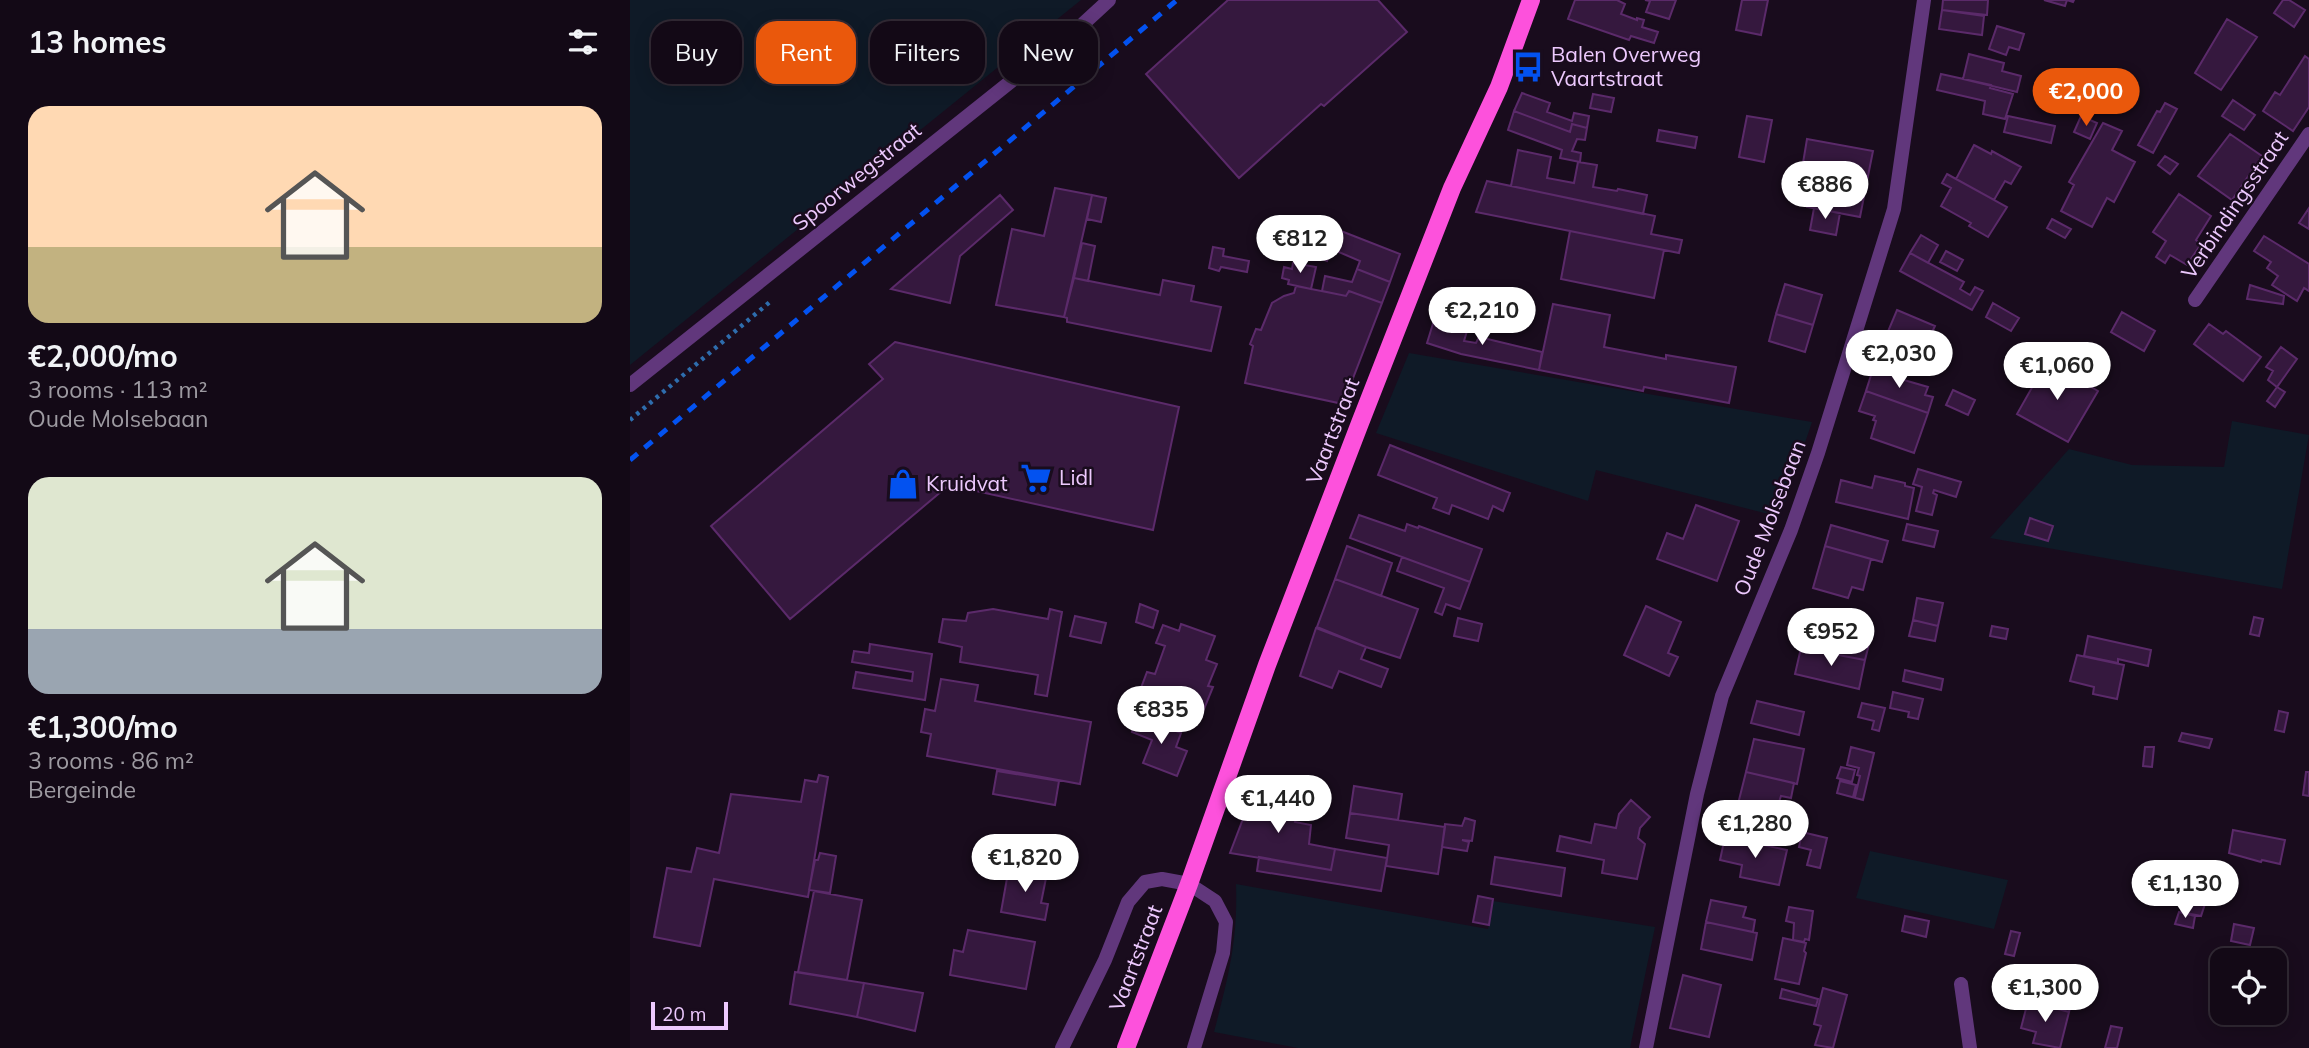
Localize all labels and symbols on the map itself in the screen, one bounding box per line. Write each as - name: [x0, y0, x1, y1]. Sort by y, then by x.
- place label: Balen Overweg Vaartstraat: [1551, 41, 1701, 91]
- bus stop icon: Balen Overweg Vaartstraat: [1511, 50, 1545, 84]
- pin: €2,000: [2029, 68, 2143, 128]
- street label: Spoorwegstraat: [787, 116, 926, 236]
- street label: Verbindingsstraat: [2175, 125, 2293, 283]
- pin: €886: [1784, 162, 1866, 221]
- pin: €812: [1259, 216, 1341, 275]
- pin: €2,210: [1425, 288, 1539, 347]
- pin: €2,030: [1842, 330, 1956, 390]
- pin: €1,060: [2000, 342, 2114, 402]
- street label: Vaartstraat: [1300, 374, 1364, 488]
- street label: Oude Molsebaan: [1727, 436, 1811, 599]
- supermarket icon: Lidl: [1019, 461, 1053, 495]
- place label: Lidl: [1059, 464, 1093, 490]
- shop icon: Kruidvat: [886, 467, 920, 501]
- place label: Kruidvat: [926, 470, 1008, 496]
- pin: €952: [1790, 608, 1872, 668]
- pin: €835: [1120, 686, 1202, 746]
- pin: €1,440: [1221, 776, 1335, 835]
- pin: €1,280: [1698, 800, 1812, 860]
- pin: €1,820: [968, 834, 1082, 894]
- pin: €1,130: [2128, 860, 2242, 920]
- street label: Vaartstraat: [1103, 901, 1167, 1015]
- pin: €1,300: [1988, 964, 2102, 1024]
- scale bar: [651, 999, 728, 1031]

